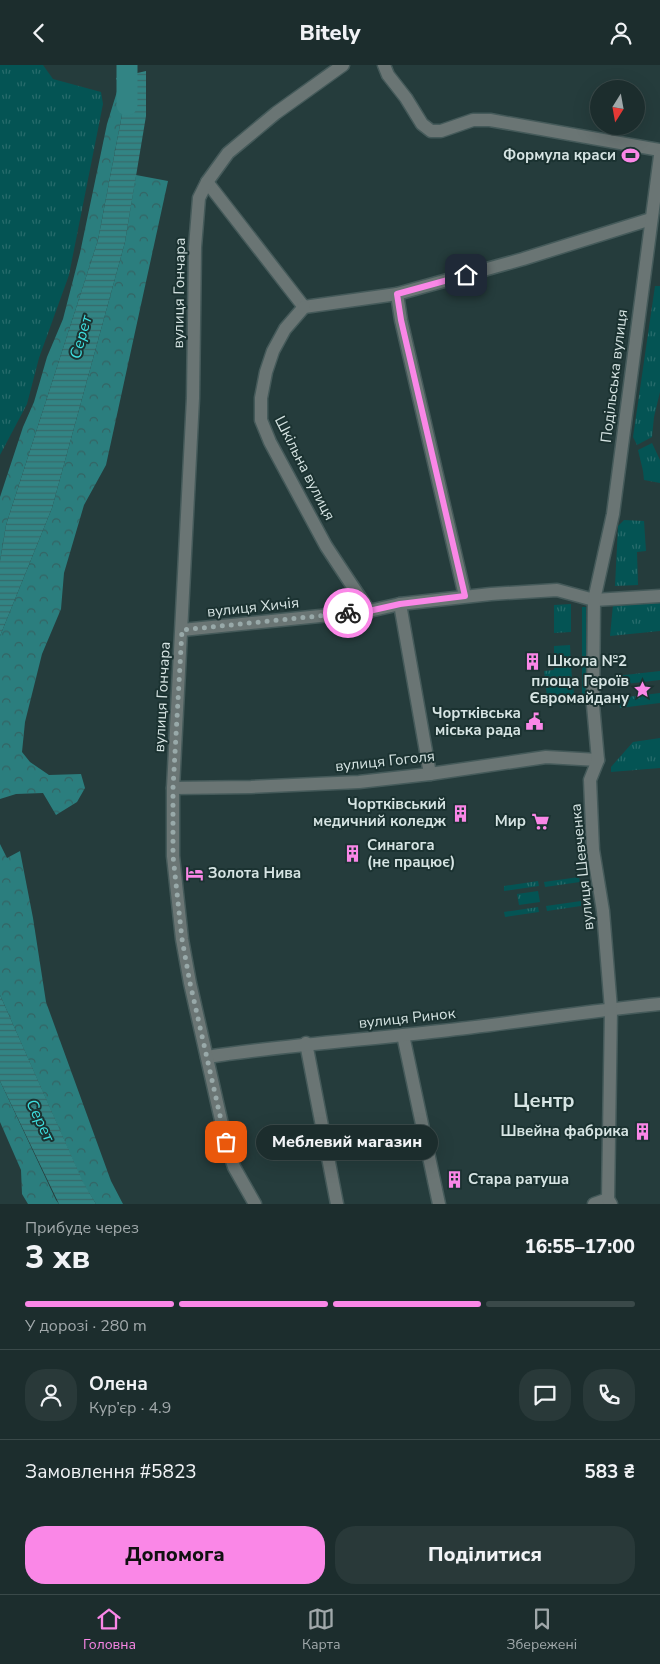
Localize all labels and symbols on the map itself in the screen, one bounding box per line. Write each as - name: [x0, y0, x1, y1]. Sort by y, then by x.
- north arrow: [590, 80, 645, 135]
- place label: Формула краси: [503, 145, 616, 165]
- sports icon: Формула краси: [620, 145, 640, 165]
- street label: вулиця Гончара: [168, 237, 190, 349]
- pin: [445, 254, 487, 296]
- street label: Подільська вулиця: [596, 308, 632, 444]
- water label: Серет: [64, 312, 98, 362]
- street label: Шкільна вулиця: [270, 412, 340, 524]
- courier: [323, 588, 373, 638]
- street label: вулиця Хичія: [206, 592, 300, 622]
- street label: вулиця Гончара: [149, 641, 175, 753]
- building icon: Школа №2: [523, 651, 543, 671]
- place label: Школа №2: [547, 651, 627, 671]
- place label: площа Героїв Євромайдану: [530, 671, 630, 708]
- place icon: площа Героїв Євромайдану: [633, 680, 653, 700]
- place label: Чортківська міська рада: [432, 703, 521, 740]
- public building icon: Чортківська міська рада: [525, 712, 545, 732]
- street label: вулиця Гоголя: [334, 746, 436, 776]
- place label: Чортківський медичний коледж: [313, 794, 447, 831]
- building icon: Чортківський медичний коледж: [450, 803, 470, 823]
- street label: вулиця Шевченка: [565, 803, 599, 931]
- place label: Мир: [495, 811, 526, 831]
- supermarket icon: Мир: [530, 811, 550, 831]
- place label: Синагога (не працює): [367, 835, 455, 872]
- building icon: Синагога (не працює): [343, 844, 363, 864]
- hotel icon: Золота Нива: [184, 863, 204, 883]
- place label: Золота Нива: [208, 863, 301, 883]
- street label: вулиця Ринок: [358, 1003, 456, 1033]
- district label: Центр: [513, 1087, 575, 1114]
- water label: Серет: [20, 1096, 60, 1146]
- pin: [205, 1121, 247, 1163]
- place label: Швейна фабрика: [501, 1121, 629, 1141]
- building icon: Швейна фабрика: [633, 1121, 653, 1141]
- callout: Меблевий магазин: [256, 1125, 438, 1159]
- building icon: Стара ратуша: [444, 1169, 464, 1189]
- place label: Стара ратуша: [468, 1169, 569, 1189]

